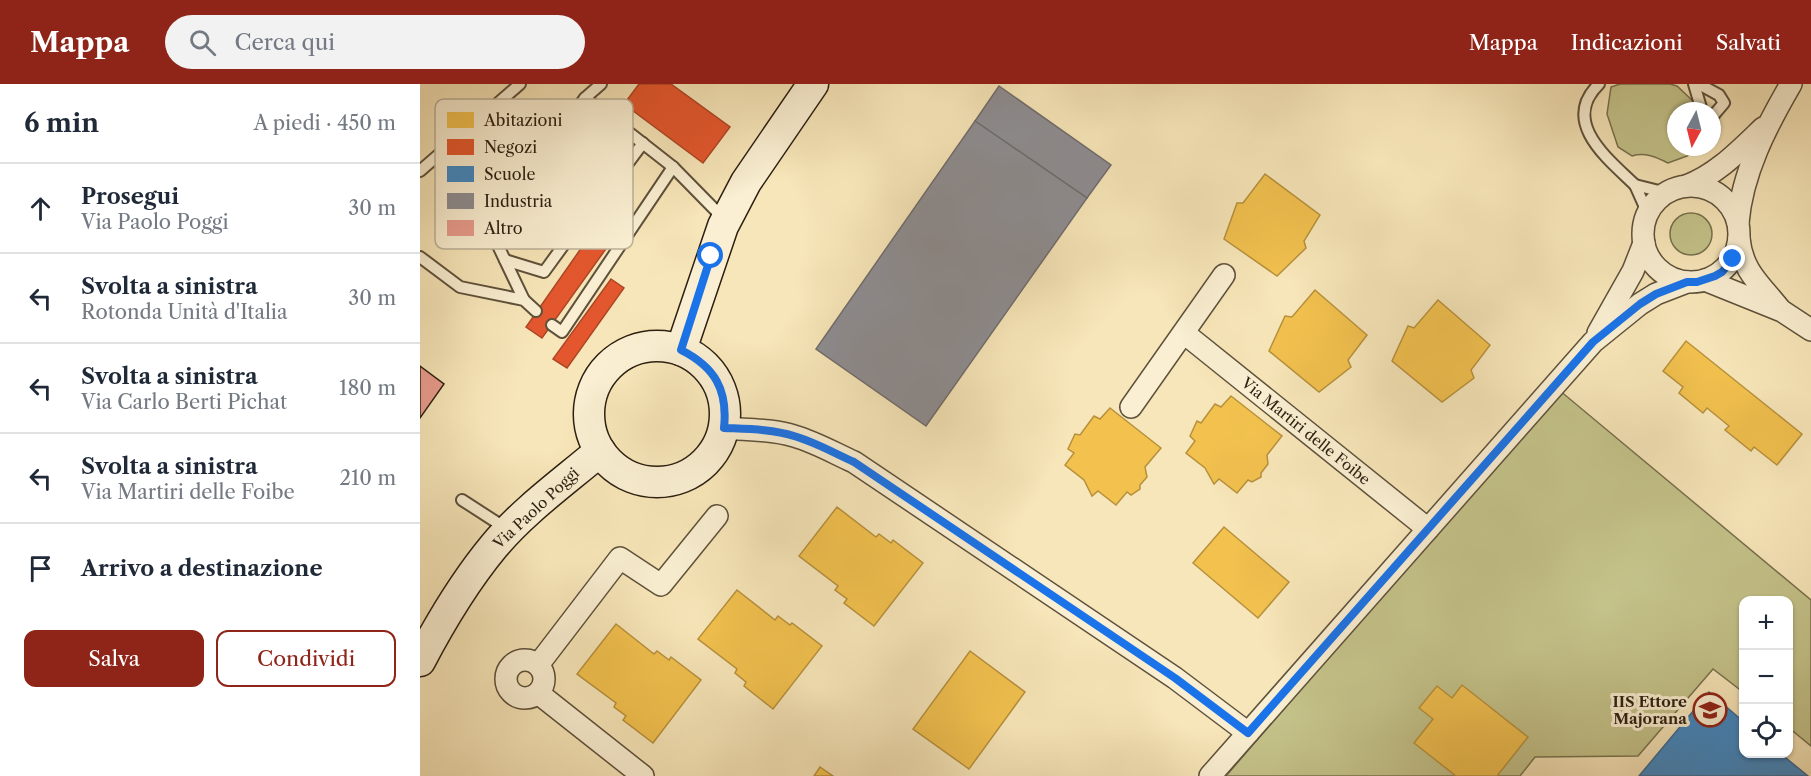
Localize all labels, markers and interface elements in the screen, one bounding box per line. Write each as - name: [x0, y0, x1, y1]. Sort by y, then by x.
- search box: [165, 15, 585, 69]
- text: Mappa: [30, 25, 129, 59]
- icon: search: [186, 26, 219, 59]
- text: Cerca qui: [234, 29, 335, 56]
- text: Mappa: [1469, 30, 1538, 55]
- text: Indicazioni: [1571, 30, 1683, 55]
- text: Salvati: [1716, 30, 1781, 55]
- legend: [435, 99, 633, 249]
- north arrow: [1667, 102, 1721, 156]
- text: 6 min: [24, 107, 99, 139]
- text: Abitazioni: [483, 110, 562, 130]
- text: A piedi · 450 m: [253, 111, 396, 135]
- text: Negozi: [484, 137, 537, 157]
- text: Scuole: [484, 164, 535, 184]
- text: Prosegui: [81, 183, 179, 210]
- text: Industria: [484, 191, 553, 211]
- icon: ahead: [24, 192, 57, 225]
- text: 30 m: [348, 196, 396, 220]
- text: Via Paolo Poggi: [81, 210, 229, 234]
- text: Altro: [483, 218, 523, 238]
- route start: [697, 242, 723, 268]
- route end: [1719, 245, 1745, 271]
- text: Svolta a sinistra: [81, 273, 258, 300]
- icon: left: [24, 282, 57, 315]
- text: 30 m: [348, 286, 396, 310]
- text: Rotonda Unità d'Italia: [81, 300, 288, 324]
- text: Svolta a sinistra: [81, 363, 258, 390]
- icon: left: [24, 372, 57, 405]
- street label: Via Martiri delle Foibe: [1237, 373, 1374, 489]
- text: 180 m: [339, 376, 396, 400]
- text: Via Carlo Berti Pichat: [81, 390, 287, 414]
- text: Svolta a sinistra: [81, 453, 258, 480]
- icon: left: [24, 462, 57, 495]
- street label: Via Paolo Poggi: [488, 463, 583, 553]
- text: 210 m: [339, 466, 396, 490]
- text: Via Martiri delle Foibe: [81, 480, 295, 504]
- icon: arrive: [24, 552, 57, 585]
- text: Arrivo a destinazione: [81, 555, 323, 582]
- map controls: [1739, 596, 1793, 758]
- button: +: [1739, 596, 1793, 650]
- button: Salva: [24, 630, 204, 687]
- button: Condividi: [216, 630, 396, 687]
- button: −: [1739, 650, 1793, 704]
- place label: IIS Ettore Majorana: [1612, 692, 1687, 728]
- school or university icon: IIS Ettore Majorana: [1692, 692, 1728, 728]
- button: locate: [1739, 704, 1793, 758]

